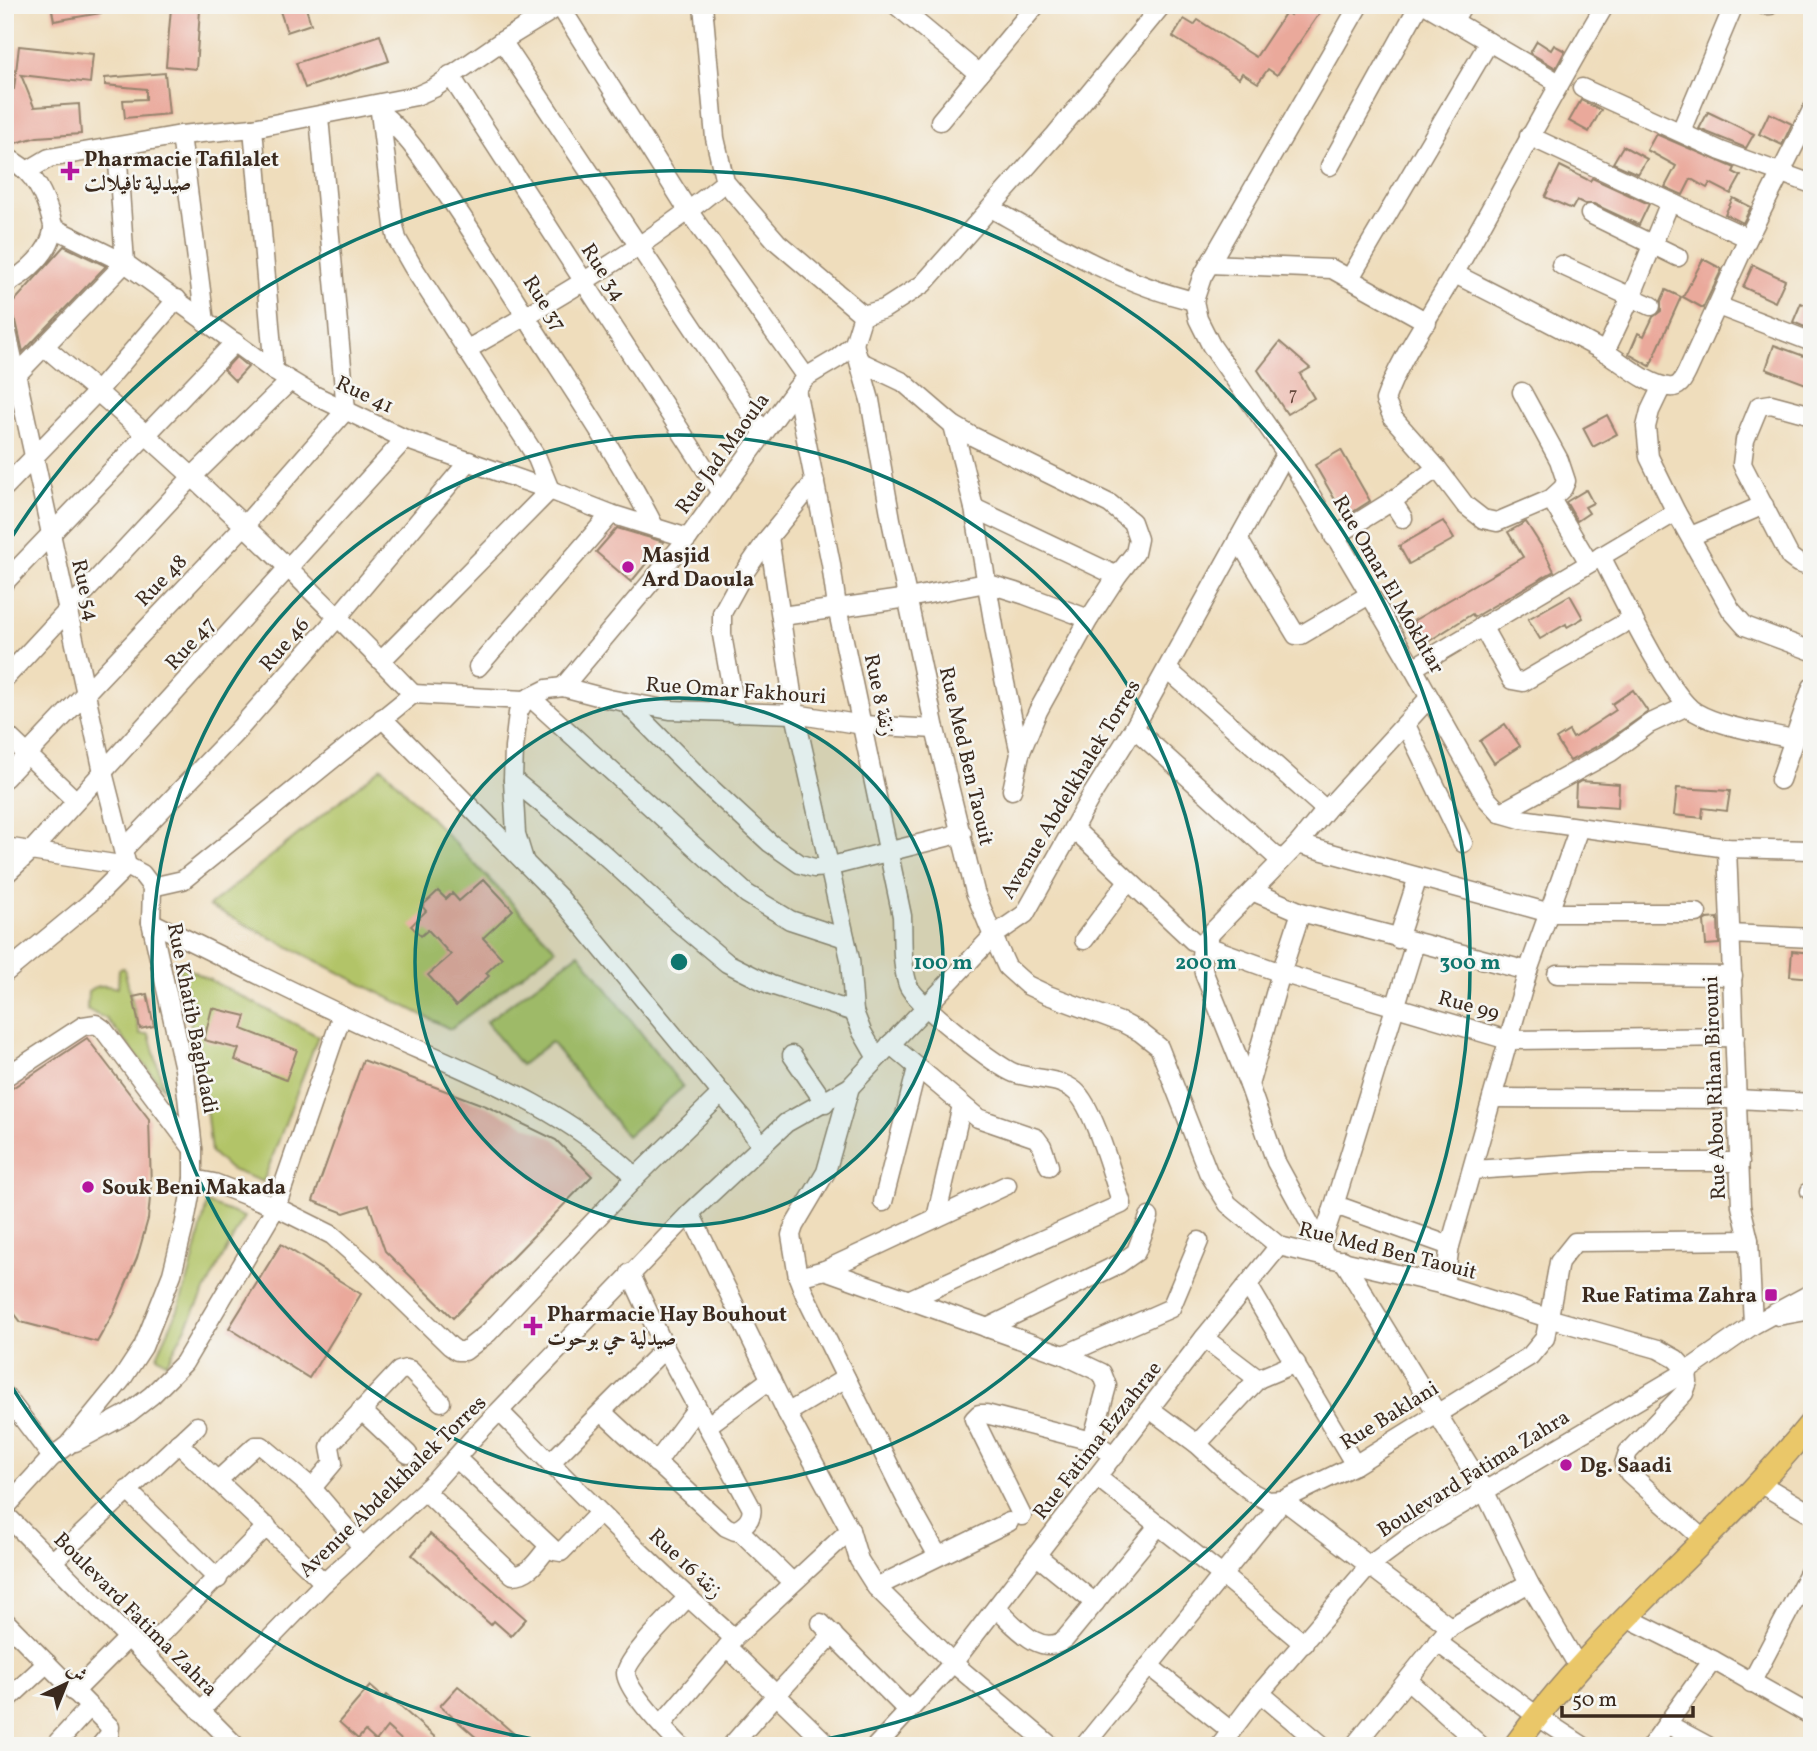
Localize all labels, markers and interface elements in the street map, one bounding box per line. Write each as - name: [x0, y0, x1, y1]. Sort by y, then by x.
- place label: Pharmacie Tafilalet صيدلية تافيلالت: [84, 146, 279, 199]
- marker: Pharmacie Tafilalet صيدلية تافيلالت: [62, 163, 78, 179]
- street label: Rue 34: [573, 238, 632, 307]
- street label: Rue 37: [515, 270, 573, 337]
- street label: Rue 41: [331, 369, 398, 421]
- house number: 7: [1289, 383, 1297, 408]
- street label: Rue Jad Maoula: [669, 387, 777, 520]
- street label: Rue Omar El Mokhtar: [1325, 490, 1451, 679]
- place label: Masjid Ard Daoula: [642, 542, 754, 595]
- street label: Rue 48: [130, 548, 194, 614]
- street label: Rue 54: [63, 556, 106, 624]
- marker: Masjid Ard Daoula: [620, 559, 636, 575]
- street label: Rue 47: [159, 611, 223, 677]
- street label: Rue 46: [253, 612, 317, 678]
- street label: Rue 8 زنقة: [856, 651, 901, 739]
- street label: Rue Med Ben Taouit: [931, 664, 1000, 849]
- street label: Rue Omar Fakhouri: [645, 671, 827, 712]
- street label: Avenue Abdelkhalek Torres: [994, 675, 1148, 905]
- street label: Rue Khatib Baghdadi: [159, 920, 224, 1116]
- text: 100 m: [913, 949, 973, 978]
- text: 200 m: [1175, 949, 1237, 978]
- text: 300 m: [1440, 949, 1500, 978]
- centre of rings: [667, 950, 691, 974]
- street label: Rue Abou Rihan Birouni: [1697, 975, 1734, 1201]
- street label: Rue 99: [1435, 984, 1503, 1029]
- place label: Souk Beni Makada: [102, 1174, 286, 1203]
- marker: Souk Beni Makada: [80, 1179, 96, 1195]
- street label: Rue Med Ben Taouit: [1295, 1215, 1480, 1288]
- place label: Rue Fatima Zahra: [1581, 1282, 1757, 1311]
- marker: Rue Fatima Zahra: [1763, 1287, 1779, 1303]
- place label: Pharmacie Hay Bouhout صيدلية حي بوحوت: [547, 1301, 787, 1356]
- marker: Pharmacie Hay Bouhout صيدلية حي بوحوت: [525, 1318, 541, 1334]
- street label: Rue Fatima Ezzahrae: [1027, 1356, 1169, 1526]
- street label: Rue Baklani: [1335, 1375, 1445, 1458]
- street label: Avenue Abdelkhalek Torres: [293, 1389, 494, 1585]
- street label: Boulevard Fatima Zahra: [1372, 1403, 1576, 1545]
- place label: Dg. Saadi: [1580, 1452, 1672, 1481]
- marker: Dg. Saadi: [1558, 1457, 1574, 1473]
- street label: Rue 16 زنقة: [642, 1522, 728, 1606]
- street label: Boulevard Fatima Zahra: [46, 1526, 224, 1704]
- north arrow: [32, 1650, 102, 1720]
- text: ش: [60, 1657, 92, 1689]
- scale bar: [1562, 1674, 1693, 1718]
- text: 50 m: [1572, 1686, 1617, 1715]

